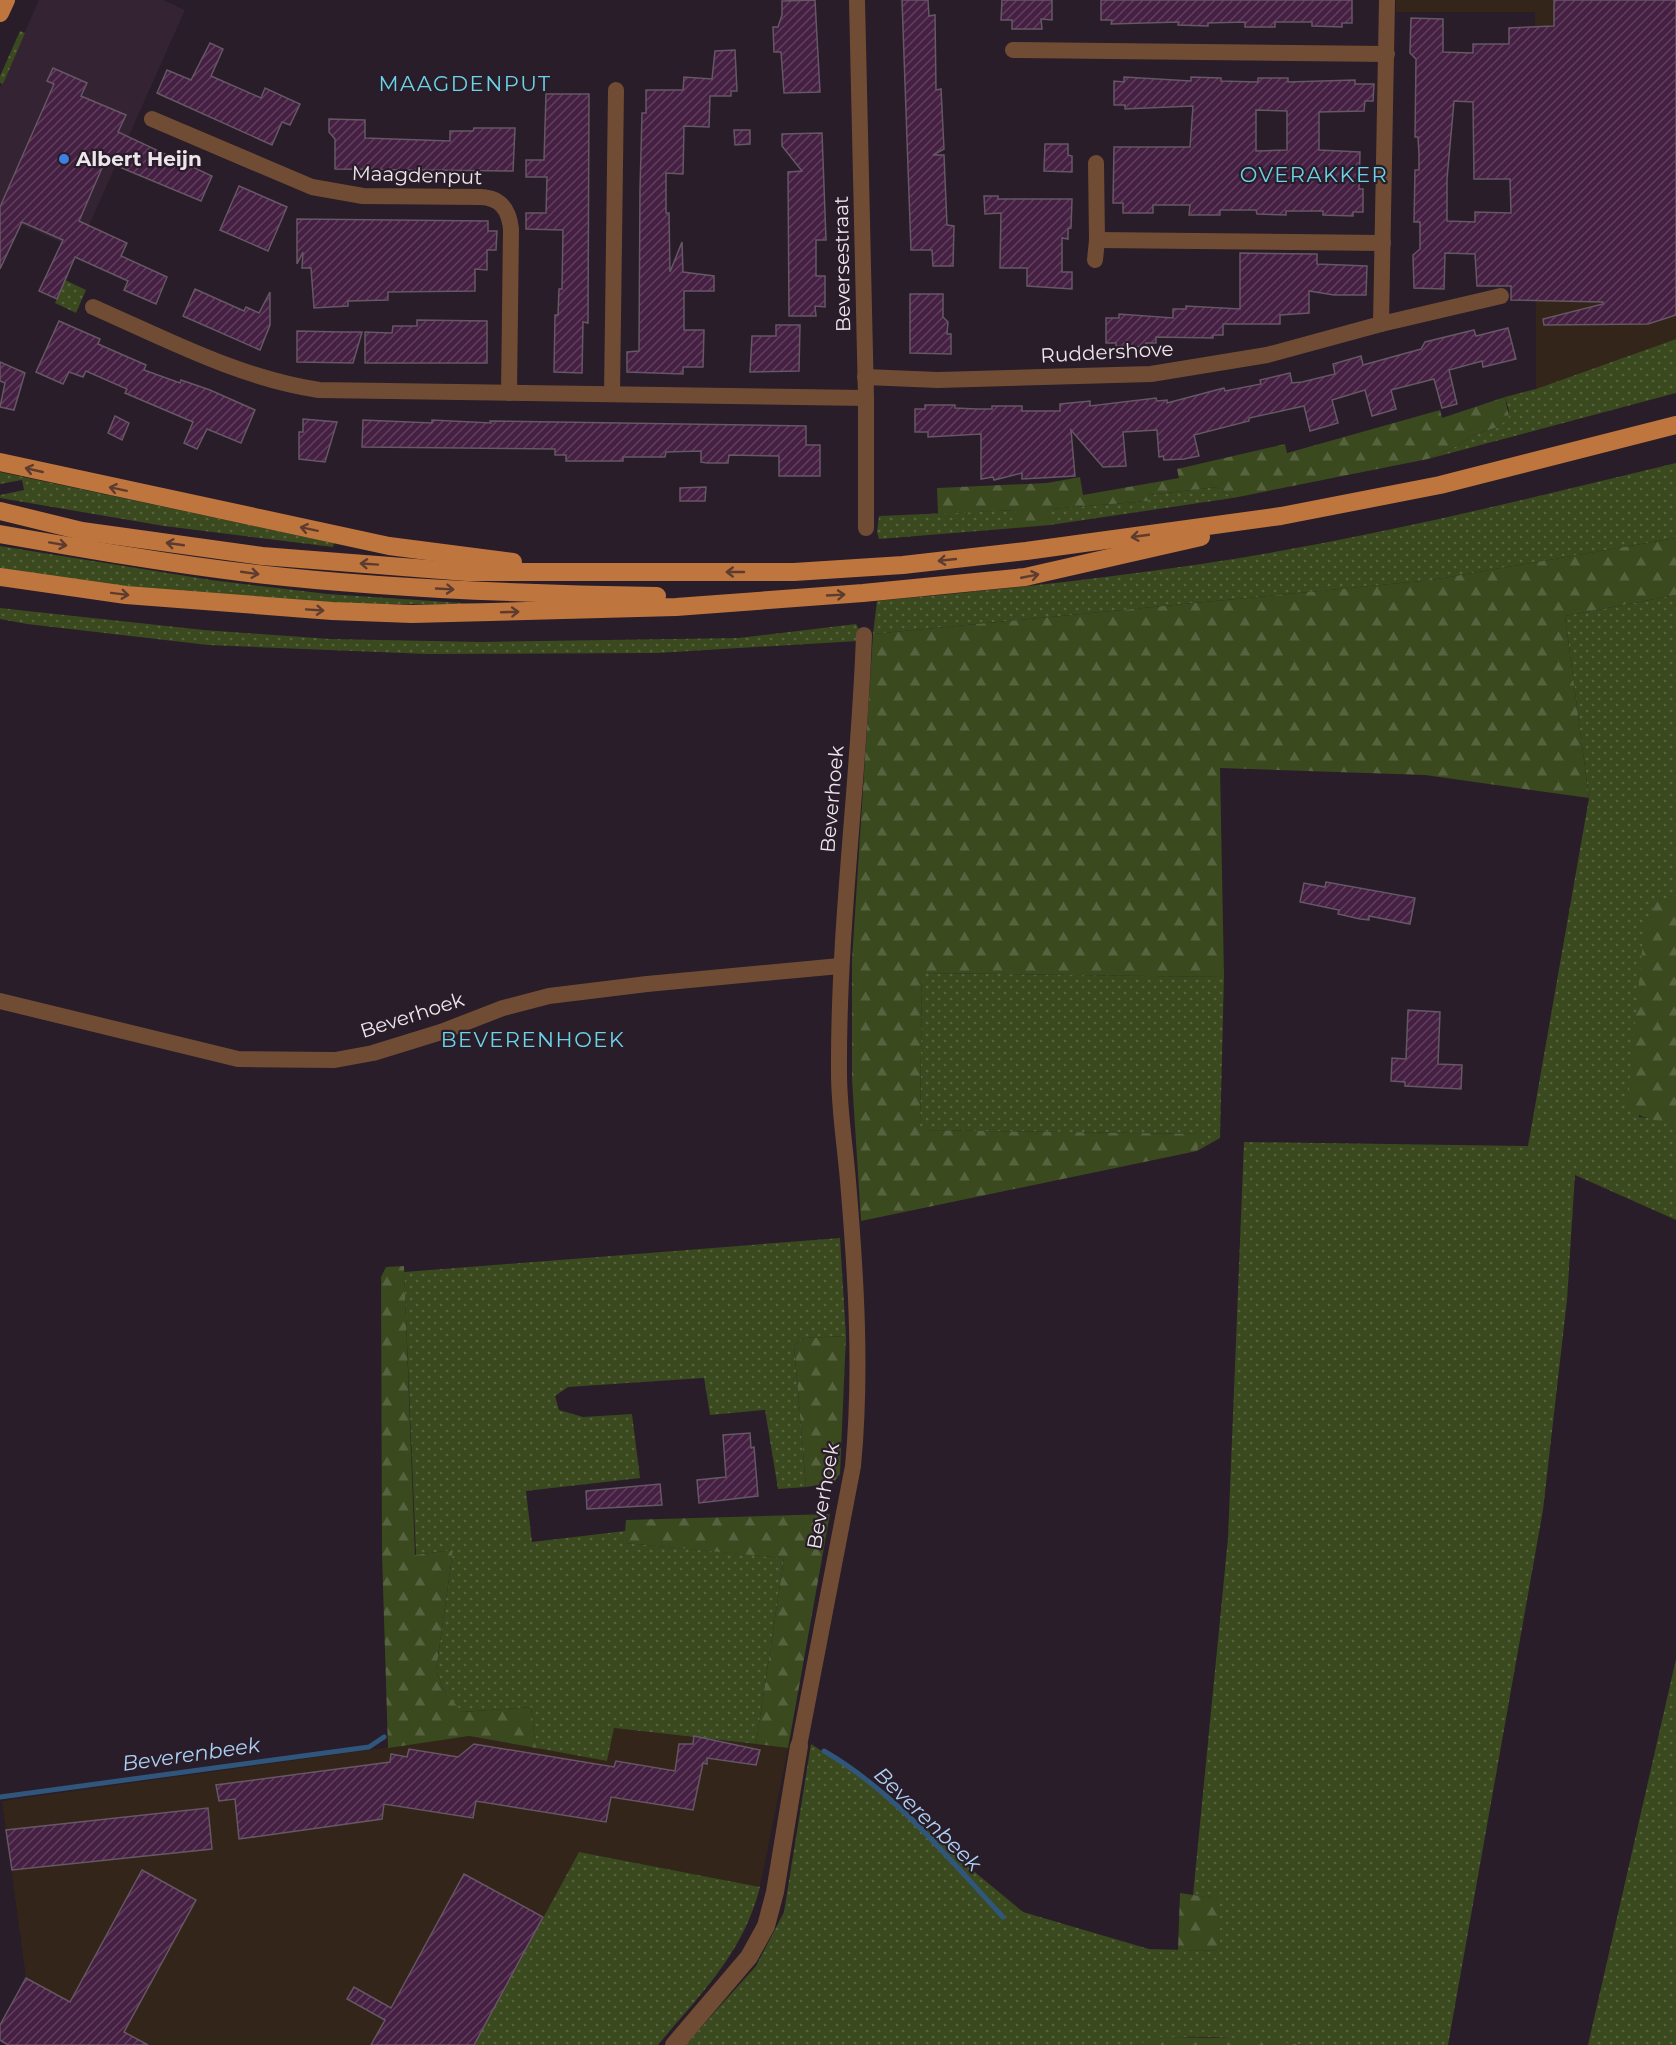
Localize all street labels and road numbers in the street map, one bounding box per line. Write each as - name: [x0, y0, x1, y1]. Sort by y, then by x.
- street label: Maagdenput: [351, 161, 483, 189]
- street label: Beversestraat: [829, 196, 855, 332]
- street label: Ruddershove: [1040, 337, 1174, 367]
- street label: Beverhoek: [815, 744, 849, 854]
- street label: Beverhoek: [357, 987, 467, 1043]
- street label: Beverhoek: [802, 1441, 844, 1551]

